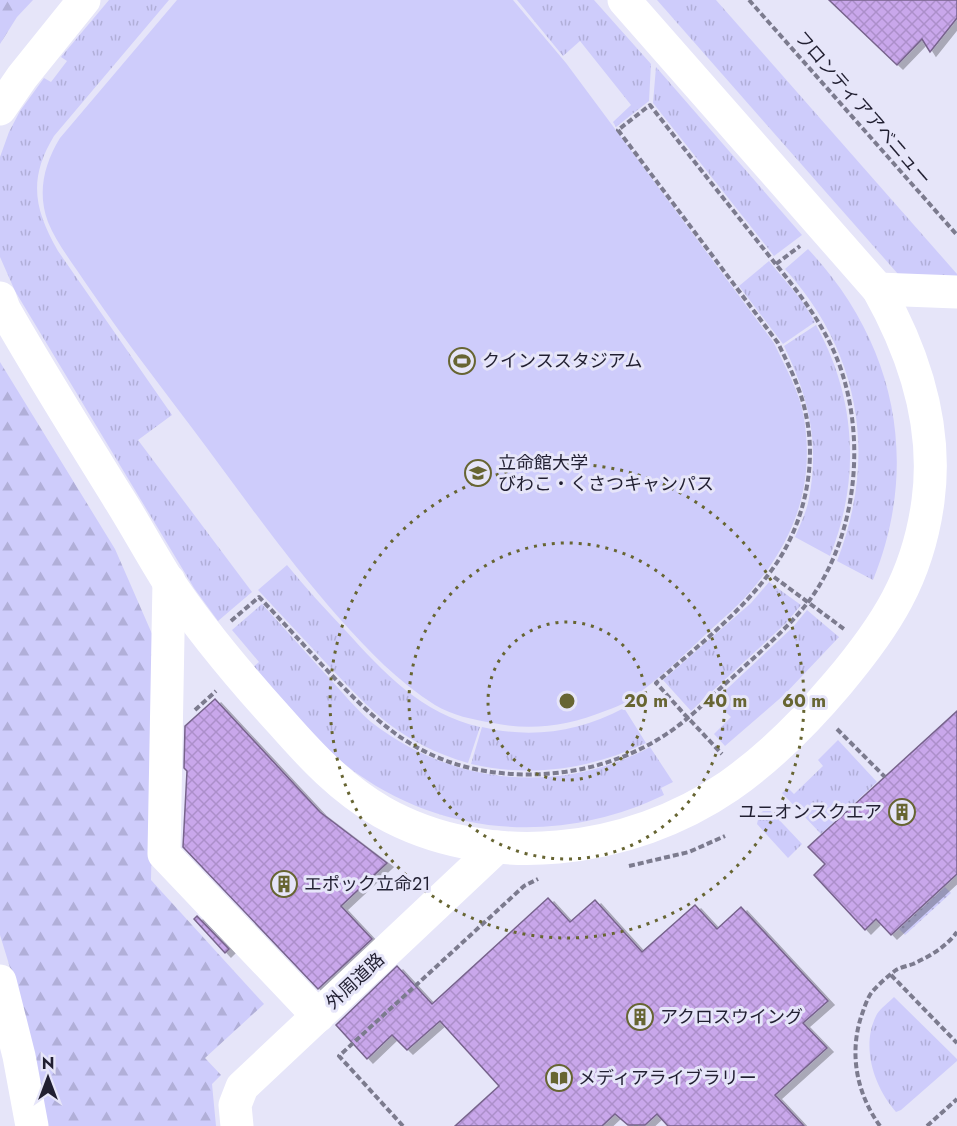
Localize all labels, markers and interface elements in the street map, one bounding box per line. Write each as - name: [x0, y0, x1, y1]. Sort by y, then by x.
- street label: フロンティアアベニュー: [789, 25, 937, 191]
- sports icon: クインススタジアム: [447, 346, 477, 376]
- place label: クインススタジアム: [482, 348, 642, 374]
- place label: 立命館大学 びわこ・くさつキャンパス: [498, 450, 714, 497]
- school or university icon: 立命館大学 びわこ・くさつキャンパス: [463, 458, 493, 488]
- text: 20 m: [624, 688, 668, 714]
- text: 40 m: [703, 688, 747, 714]
- text: 60 m: [782, 688, 826, 714]
- centre of rings: [557, 691, 577, 711]
- building icon: ユニオンスクエア: [887, 797, 917, 827]
- place label: ユニオンスクエア: [738, 799, 882, 825]
- building icon: エポック立命21: [269, 869, 299, 899]
- place label: エポック立命21: [304, 871, 430, 897]
- street label: 外周道路: [320, 947, 390, 1015]
- building icon: アクロスウイング: [625, 1002, 655, 1032]
- place label: アクロスウイング: [660, 1004, 803, 1030]
- north arrow: [18, 1048, 78, 1108]
- text: N: [42, 1052, 54, 1075]
- library icon: メディアライブラリー: [544, 1063, 574, 1093]
- place label: メディアライブラリー: [578, 1065, 757, 1091]

